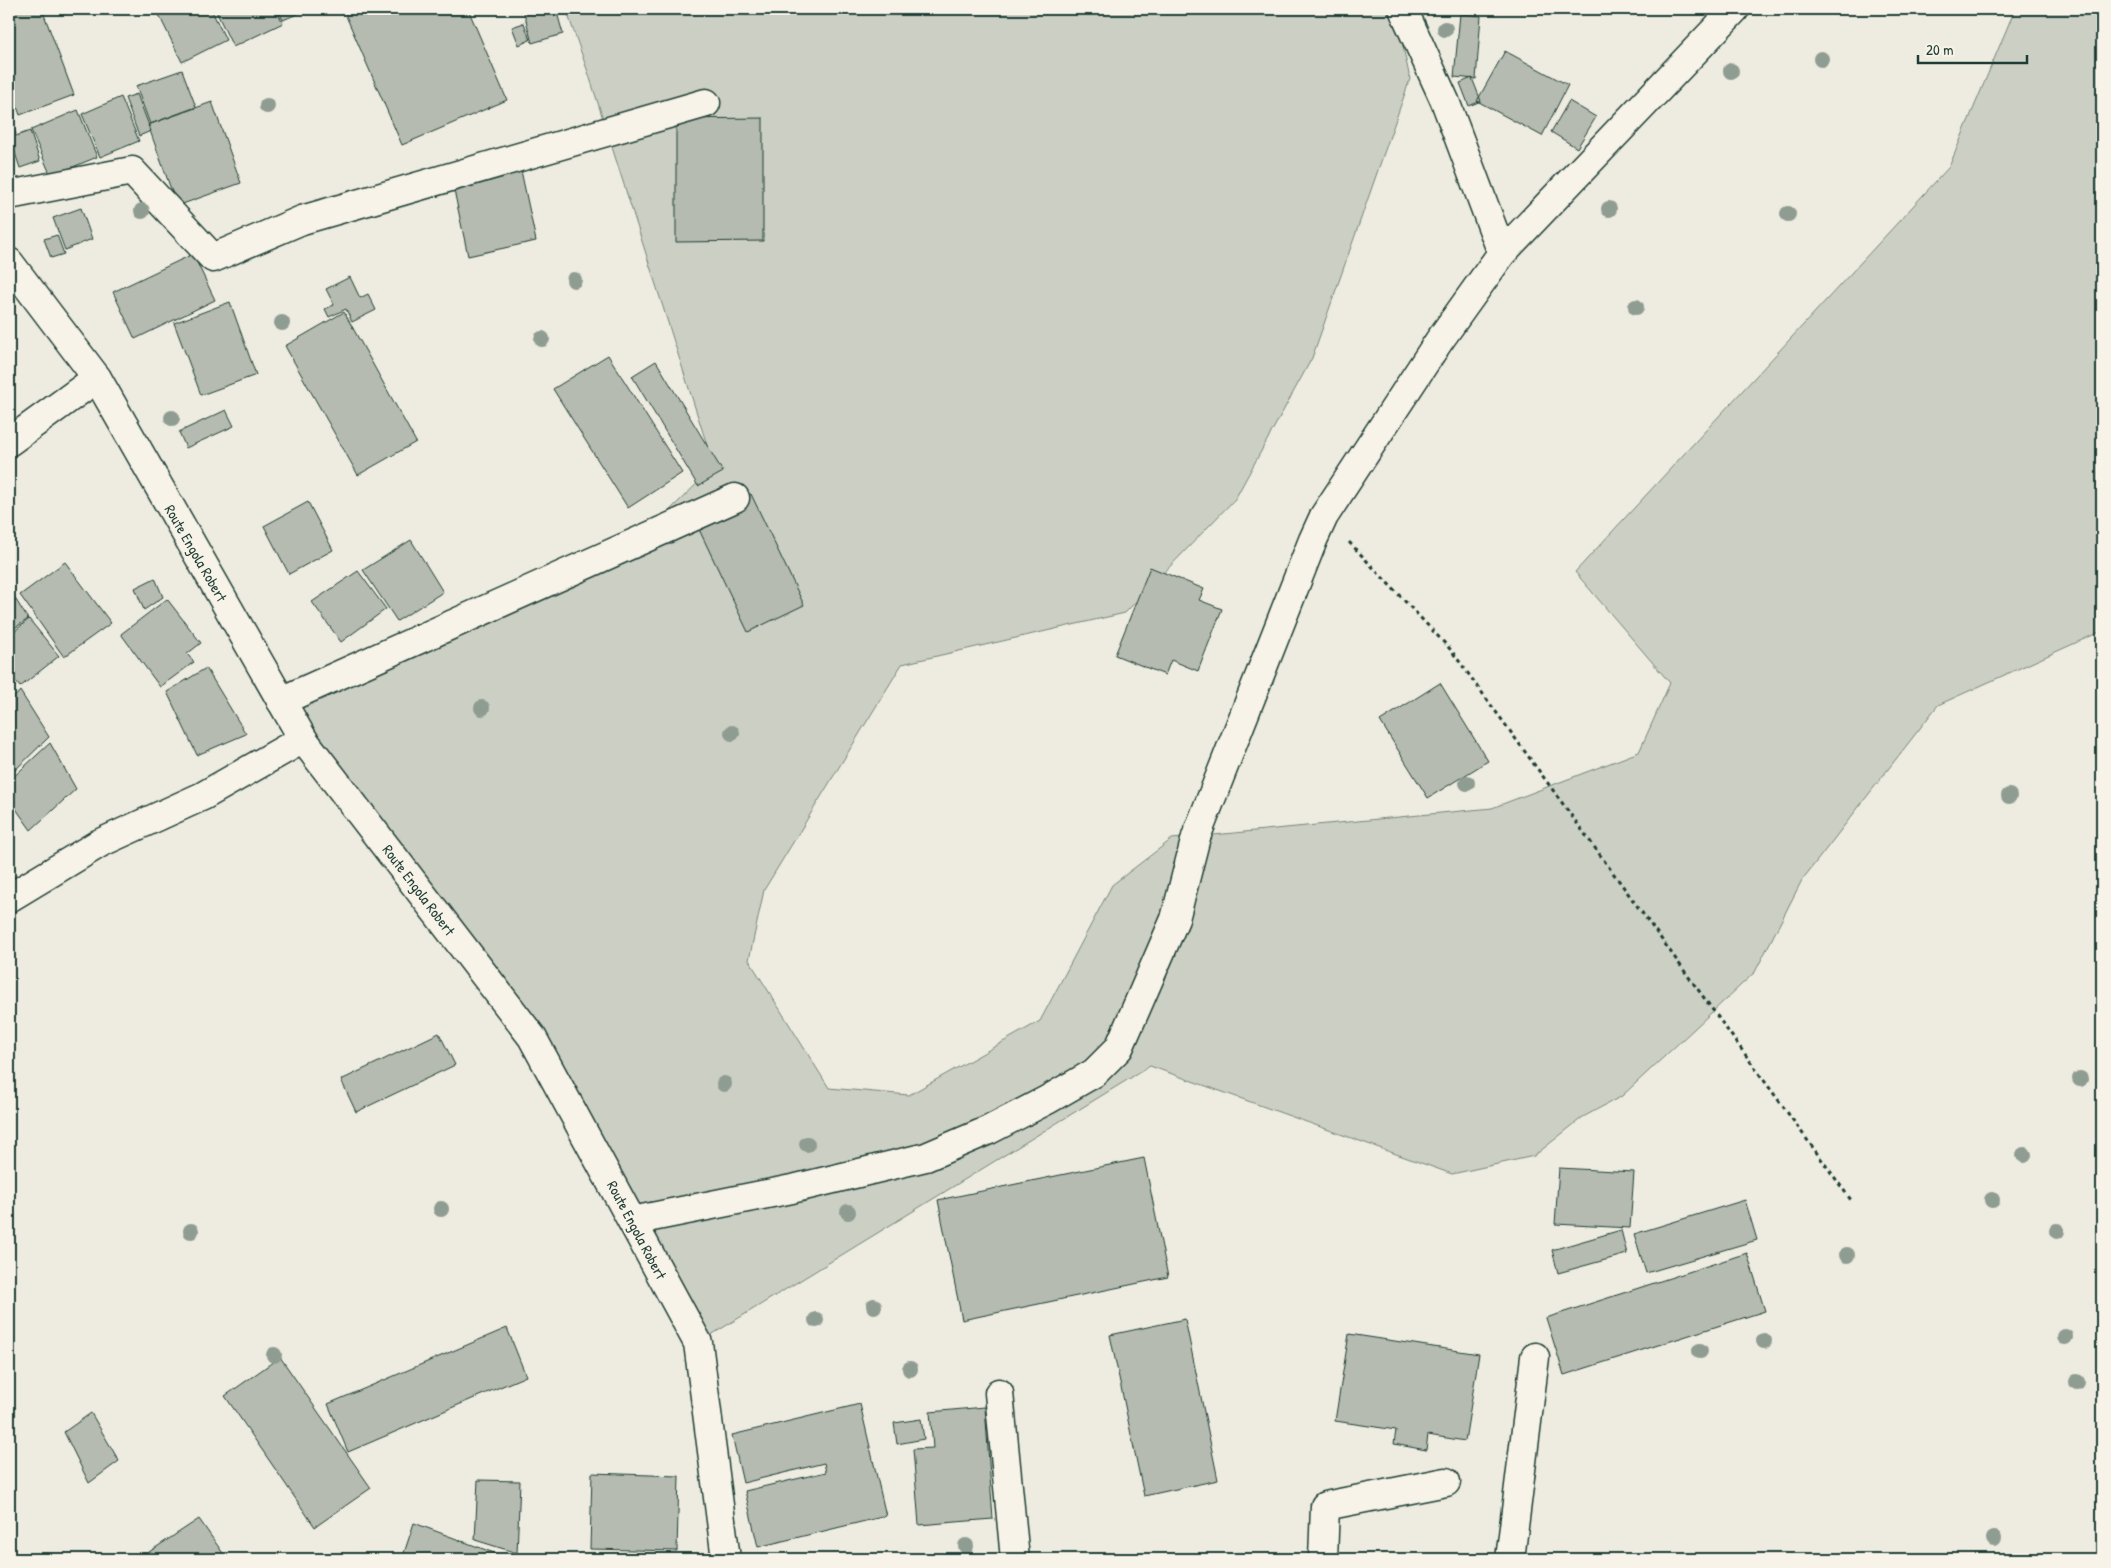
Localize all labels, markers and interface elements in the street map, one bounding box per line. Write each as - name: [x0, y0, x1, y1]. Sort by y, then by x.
- scale bar: [1918, 32, 2027, 64]
- text: 20 m: [1926, 39, 1953, 60]
- street label: Route Engola Robert: [160, 501, 233, 606]
- street label: Route Engola Robert: [378, 840, 461, 940]
- street label: Route Engola Robert: [602, 1177, 672, 1284]

